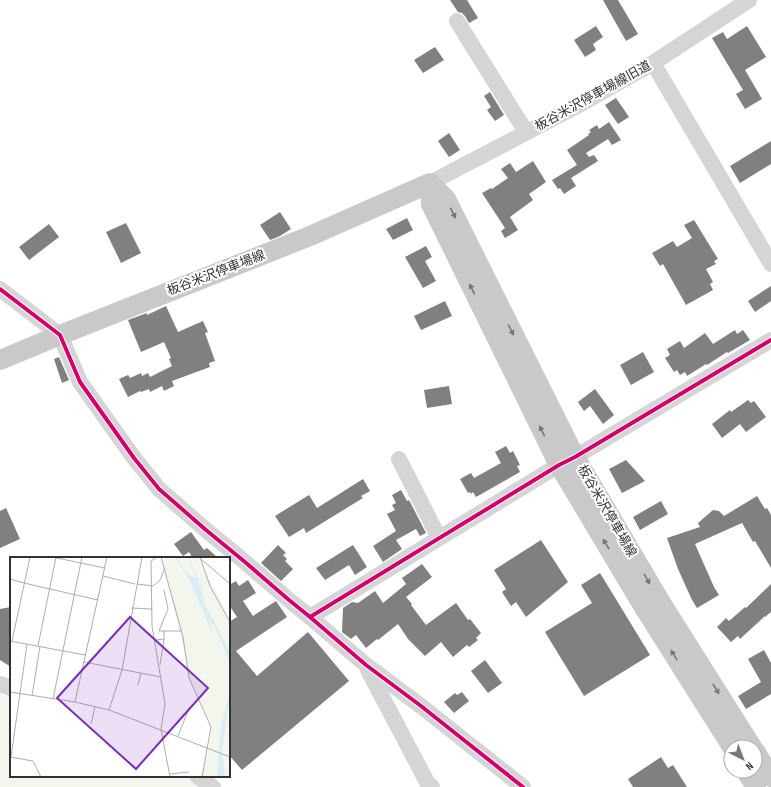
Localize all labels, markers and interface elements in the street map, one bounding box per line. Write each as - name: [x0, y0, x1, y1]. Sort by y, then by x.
- street label: 板谷米沢停車場線旧道: [532, 57, 654, 135]
- one-way arrow: [450, 207, 457, 219]
- street label: 板谷米沢停車場線: [165, 247, 267, 299]
- one-way arrow: [469, 283, 476, 295]
- one-way arrow: [508, 324, 515, 335]
- one-way arrow: [539, 425, 545, 436]
- street label: 板谷米沢停車場線: [574, 462, 640, 560]
- one-way arrow: [602, 539, 610, 549]
- inset map: [10, 557, 230, 777]
- one-way arrow: [643, 573, 650, 585]
- one-way arrow: [670, 650, 678, 660]
- one-way arrow: [712, 684, 720, 694]
- north arrow: [723, 739, 763, 779]
- text: N: [743, 759, 756, 773]

